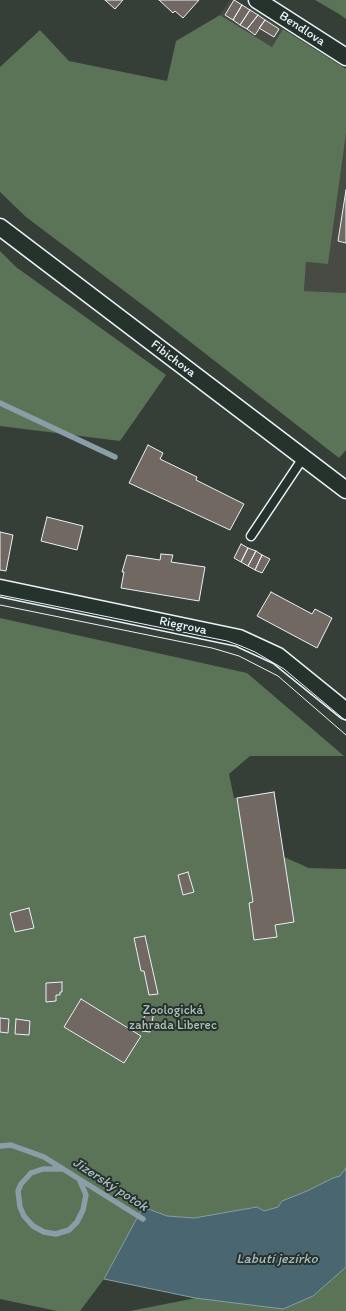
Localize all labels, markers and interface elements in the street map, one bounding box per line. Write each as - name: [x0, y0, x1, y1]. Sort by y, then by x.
- street label: Bendlova: [276, 8, 328, 50]
- street label: Fibichova: [147, 337, 199, 381]
- street label: Riegrova: [158, 613, 208, 639]
- park label: Zoologická zahrada Liberec: [129, 1003, 217, 1034]
- water label: Jizerský potok: [69, 1154, 151, 1216]
- water label: Labutí jezírko: [236, 1251, 318, 1267]

